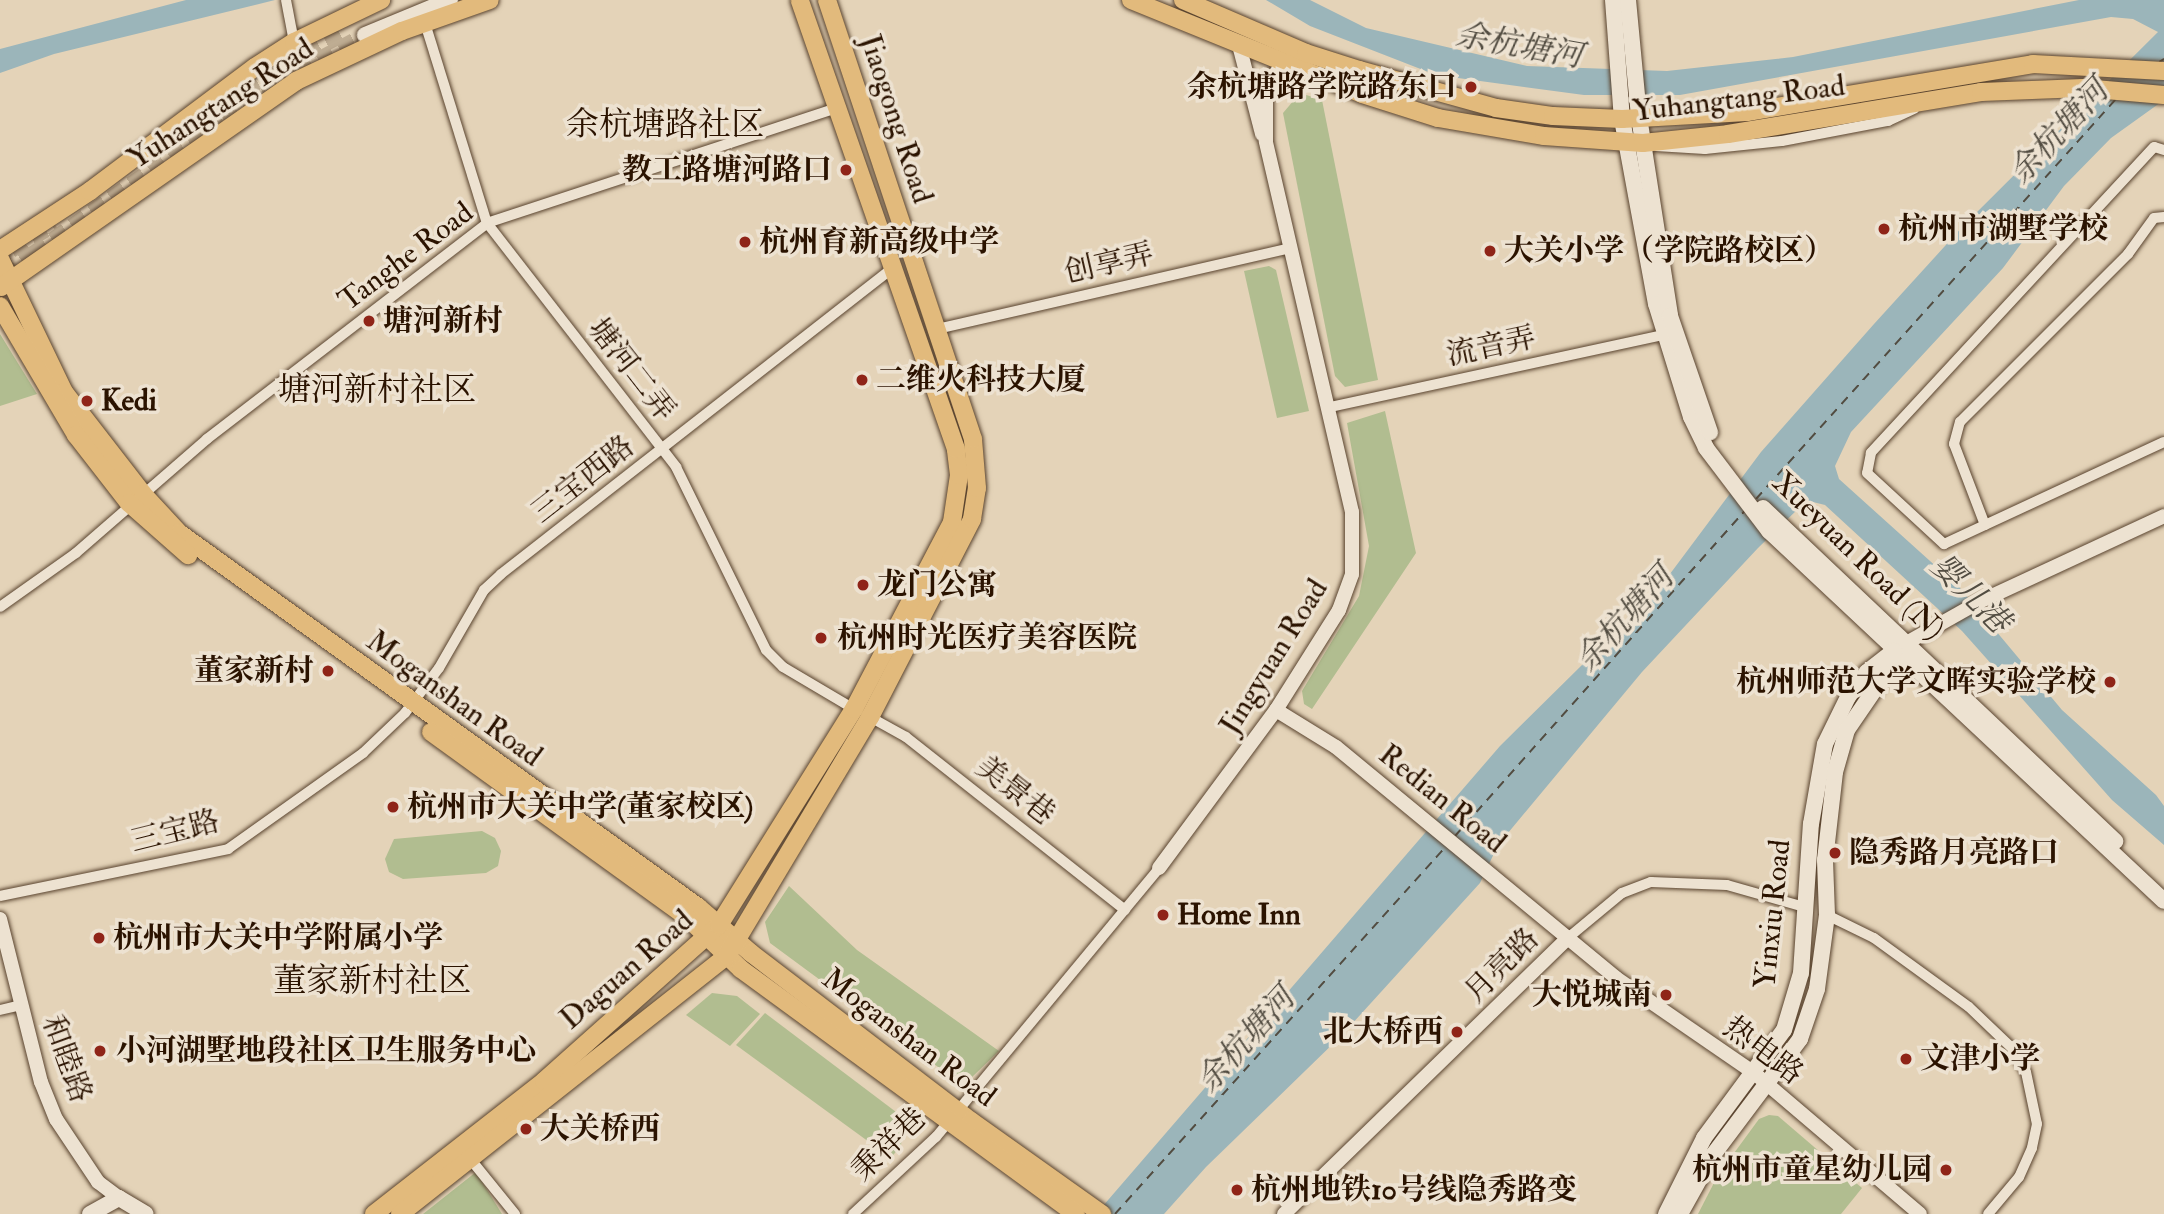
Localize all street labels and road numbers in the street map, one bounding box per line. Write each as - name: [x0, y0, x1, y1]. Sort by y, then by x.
- street label: Jiaogong Road: [852, 30, 940, 208]
- street label: Yuhangtang Road: [122, 31, 320, 177]
- street label: Yuhangtang Road: [1631, 68, 1847, 130]
- street label: Tanghe Road: [332, 195, 480, 319]
- street label: 创享弄: [1061, 236, 1157, 292]
- street label: 塘河二弄: [580, 312, 682, 428]
- street label: 流音弄: [1443, 320, 1539, 374]
- street label: 三宝西路: [525, 429, 641, 531]
- street label: Xueyuan Road (N): [1764, 465, 1952, 647]
- street label: Jingyuan Road: [1212, 573, 1336, 741]
- street label: Moganshan Road: [359, 623, 549, 775]
- street label: Redian Road: [1371, 737, 1513, 861]
- street label: 美景巷: [968, 749, 1062, 833]
- street label: 三宝路: [127, 804, 223, 860]
- street label: Yinxiu Road: [1747, 838, 1799, 990]
- street label: Daguan Road: [553, 903, 701, 1037]
- street label: 月亮路: [1457, 921, 1547, 1011]
- street label: Moganshan Road: [815, 961, 1003, 1115]
- street label: 热电路: [1716, 1010, 1810, 1092]
- street label: 和睦路: [34, 1011, 98, 1107]
- street label: 秉祥巷: [844, 1101, 934, 1189]

